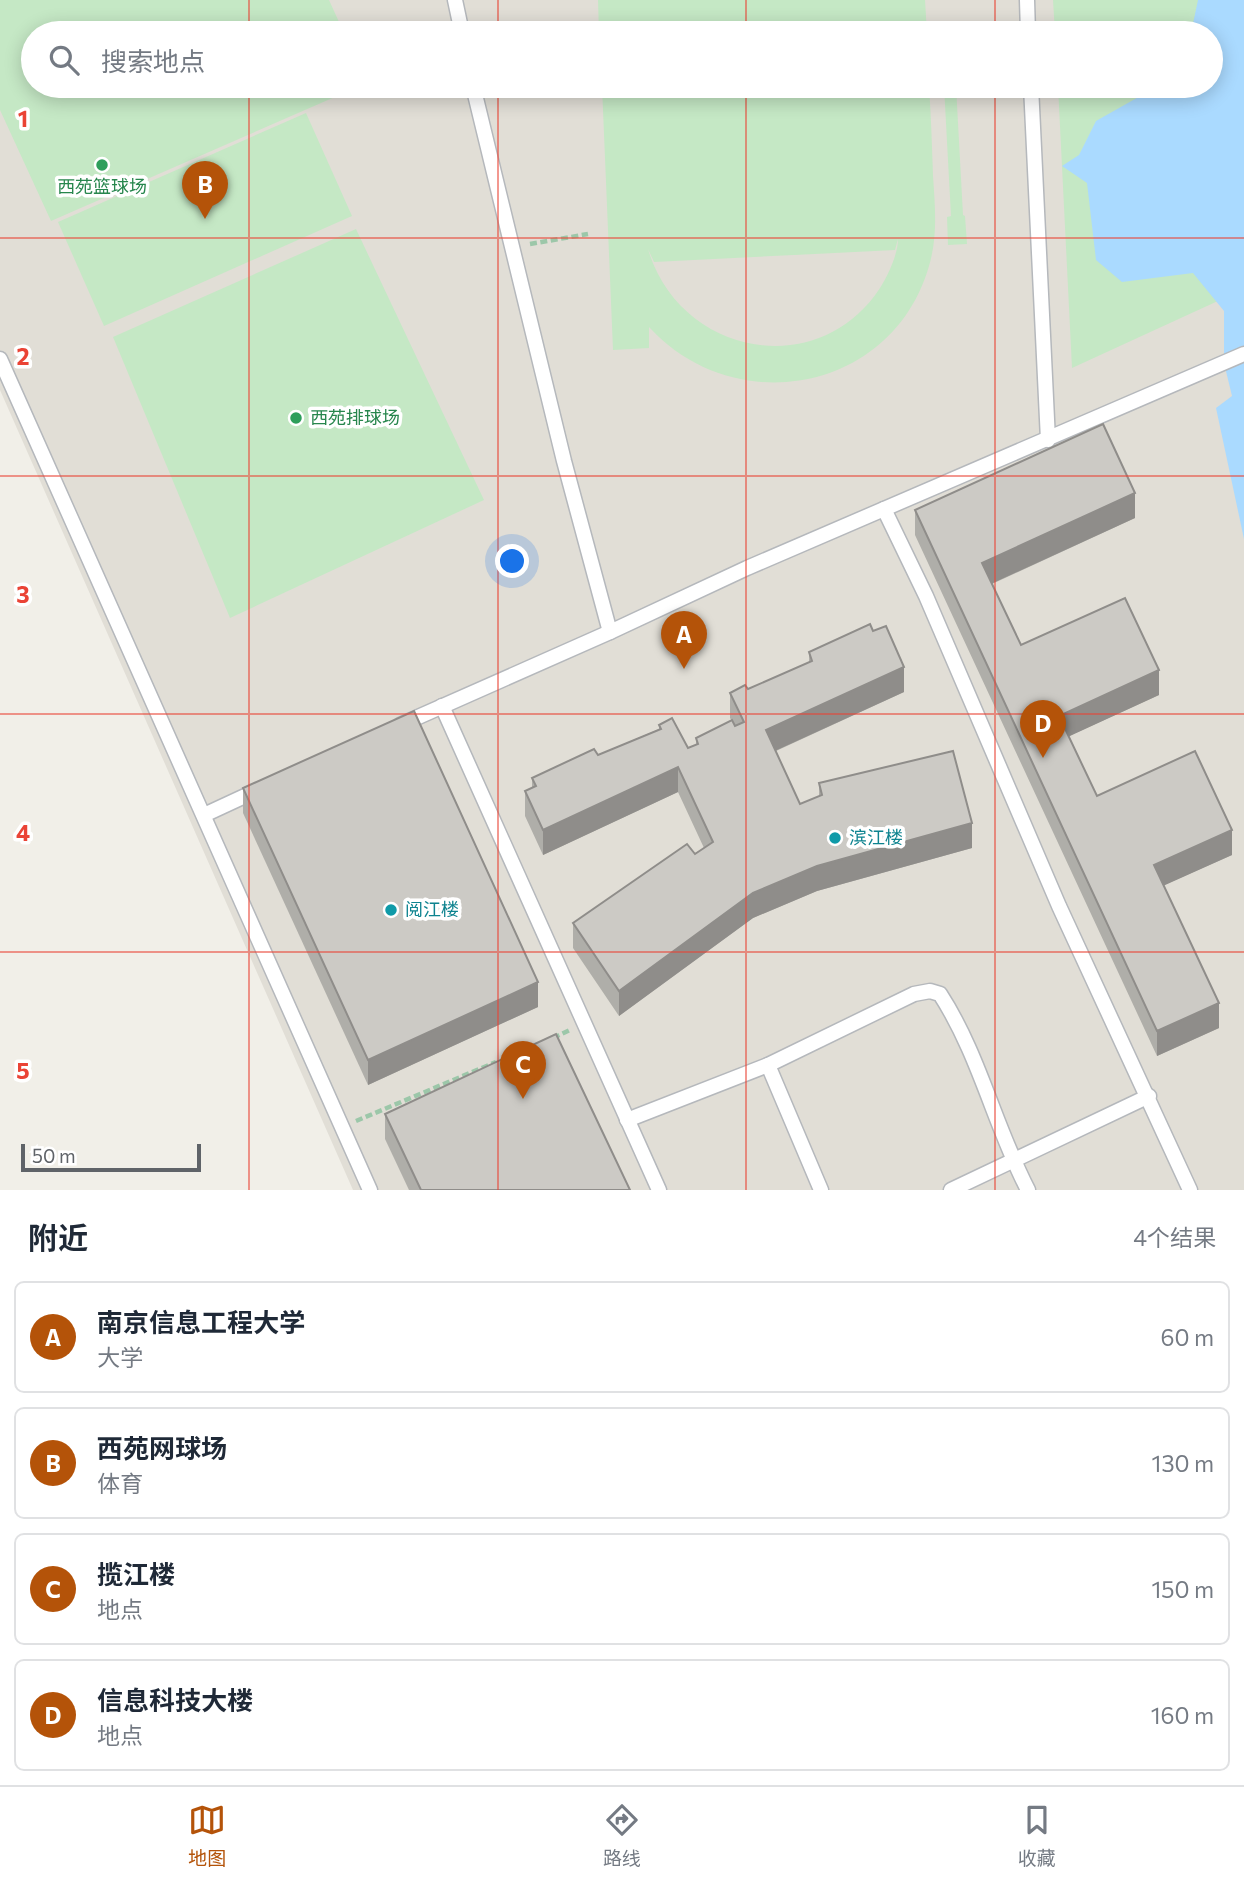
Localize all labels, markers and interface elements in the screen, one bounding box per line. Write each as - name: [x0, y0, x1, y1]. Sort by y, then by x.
- search box: [21, 21, 1223, 98]
- icon: search: [45, 41, 83, 79]
- text: 搜索地点: [101, 45, 205, 76]
- text: 1: [18, 104, 28, 132]
- marker: 西苑篮球场: [94, 157, 110, 173]
- pin: B: [182, 161, 228, 219]
- place label: 西苑篮球场: [57, 175, 147, 197]
- text: 2: [16, 342, 30, 370]
- place label: 西苑排球场: [310, 406, 400, 428]
- marker: 西苑排球场: [288, 410, 304, 426]
- your location: [495, 544, 529, 578]
- text: 3: [16, 580, 30, 608]
- pin: A: [661, 611, 707, 669]
- pin: D: [1020, 700, 1066, 758]
- text: 4: [16, 818, 30, 846]
- place label: 滨江楼: [849, 826, 903, 848]
- marker: 滨江楼: [827, 830, 843, 846]
- place label: 阅江楼: [405, 898, 459, 920]
- marker: 阅江楼: [383, 902, 399, 918]
- pin: C: [500, 1041, 546, 1099]
- text: 5: [16, 1056, 30, 1084]
- scale bar: [21, 1141, 201, 1173]
- text: 50 m: [32, 1144, 76, 1167]
- text: 附近: [28, 1218, 88, 1255]
- text: 4个结果: [1133, 1223, 1216, 1251]
- text: 南京信息工程大学: [97, 1306, 305, 1337]
- text: A: [45, 1323, 61, 1351]
- text: 60 m: [1161, 1323, 1214, 1351]
- text: 大学: [97, 1343, 143, 1371]
- text: 西苑网球场: [97, 1432, 227, 1463]
- text: B: [45, 1449, 61, 1477]
- text: 130 m: [1152, 1449, 1214, 1477]
- text: 体育: [97, 1469, 143, 1497]
- text: 揽江楼: [97, 1558, 175, 1589]
- text: C: [45, 1575, 61, 1603]
- text: 150 m: [1151, 1575, 1214, 1603]
- text: 地点: [97, 1595, 143, 1623]
- text: 信息科技大楼: [97, 1684, 253, 1715]
- text: D: [45, 1701, 61, 1729]
- text: 160 m: [1151, 1701, 1214, 1729]
- text: 地点: [97, 1721, 143, 1749]
- tab: 地图: [188, 1801, 226, 1870]
- tab: 路线: [603, 1801, 641, 1870]
- tab: 收藏: [1018, 1801, 1056, 1870]

